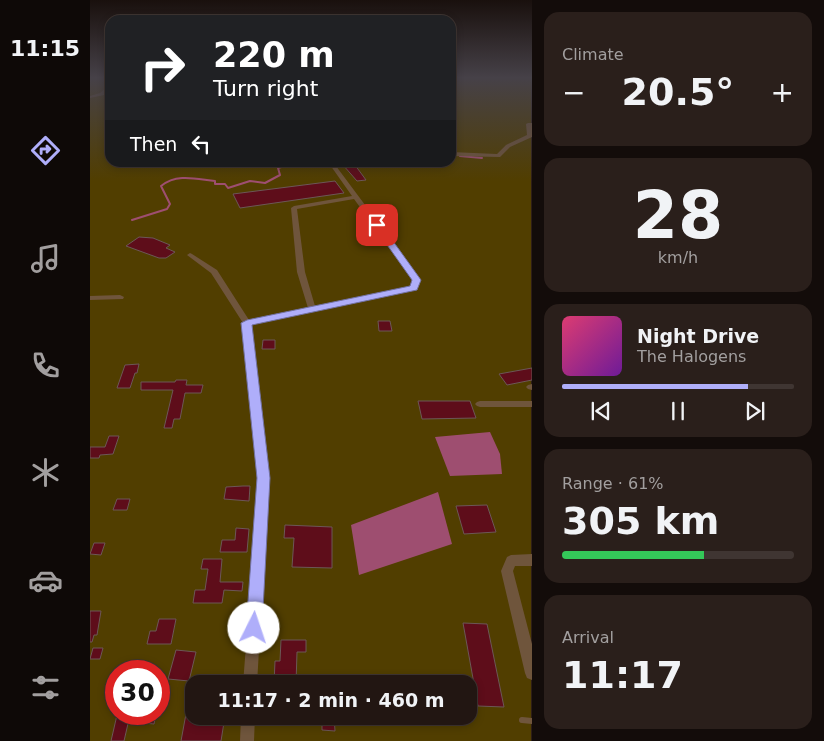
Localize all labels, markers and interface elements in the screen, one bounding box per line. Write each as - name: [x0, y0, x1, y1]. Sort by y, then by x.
- icon: right: [130, 35, 195, 100]
- text: 220 m: [213, 35, 335, 75]
- text: 11:15: [10, 36, 80, 61]
- text: Climate: [562, 45, 624, 64]
- text: 20.5°: [622, 70, 734, 114]
- text: Turn right: [213, 76, 318, 101]
- text: −: [562, 76, 585, 109]
- text: +: [771, 76, 794, 109]
- icon: left: [187, 130, 215, 158]
- icon: directions: [28, 133, 63, 168]
- text: Then: [130, 133, 177, 155]
- text: 28: [633, 178, 723, 253]
- pin: [356, 204, 398, 246]
- icon: arrive: [363, 211, 391, 239]
- icon: music: [28, 241, 63, 276]
- text: km/h: [658, 248, 698, 267]
- text: Night Drive: [637, 325, 759, 347]
- text: The Halogens: [637, 347, 746, 366]
- icon: phone: [28, 348, 63, 383]
- icon: previous: [587, 397, 615, 425]
- icon: pause: [664, 397, 692, 425]
- icon: next: [741, 397, 769, 425]
- icon: climate: [28, 455, 63, 490]
- text: Range · 61%: [562, 474, 664, 493]
- text: 305 km: [562, 499, 719, 543]
- icon: car: [28, 563, 63, 598]
- position arrow: [227, 601, 279, 653]
- text: Arrival: [562, 628, 614, 647]
- text: 11:17: [562, 653, 683, 697]
- speed limit sign: 30: [105, 660, 170, 725]
- icon: filters: [28, 670, 63, 705]
- text: 11:17 · 2 min · 460 m: [217, 689, 445, 711]

